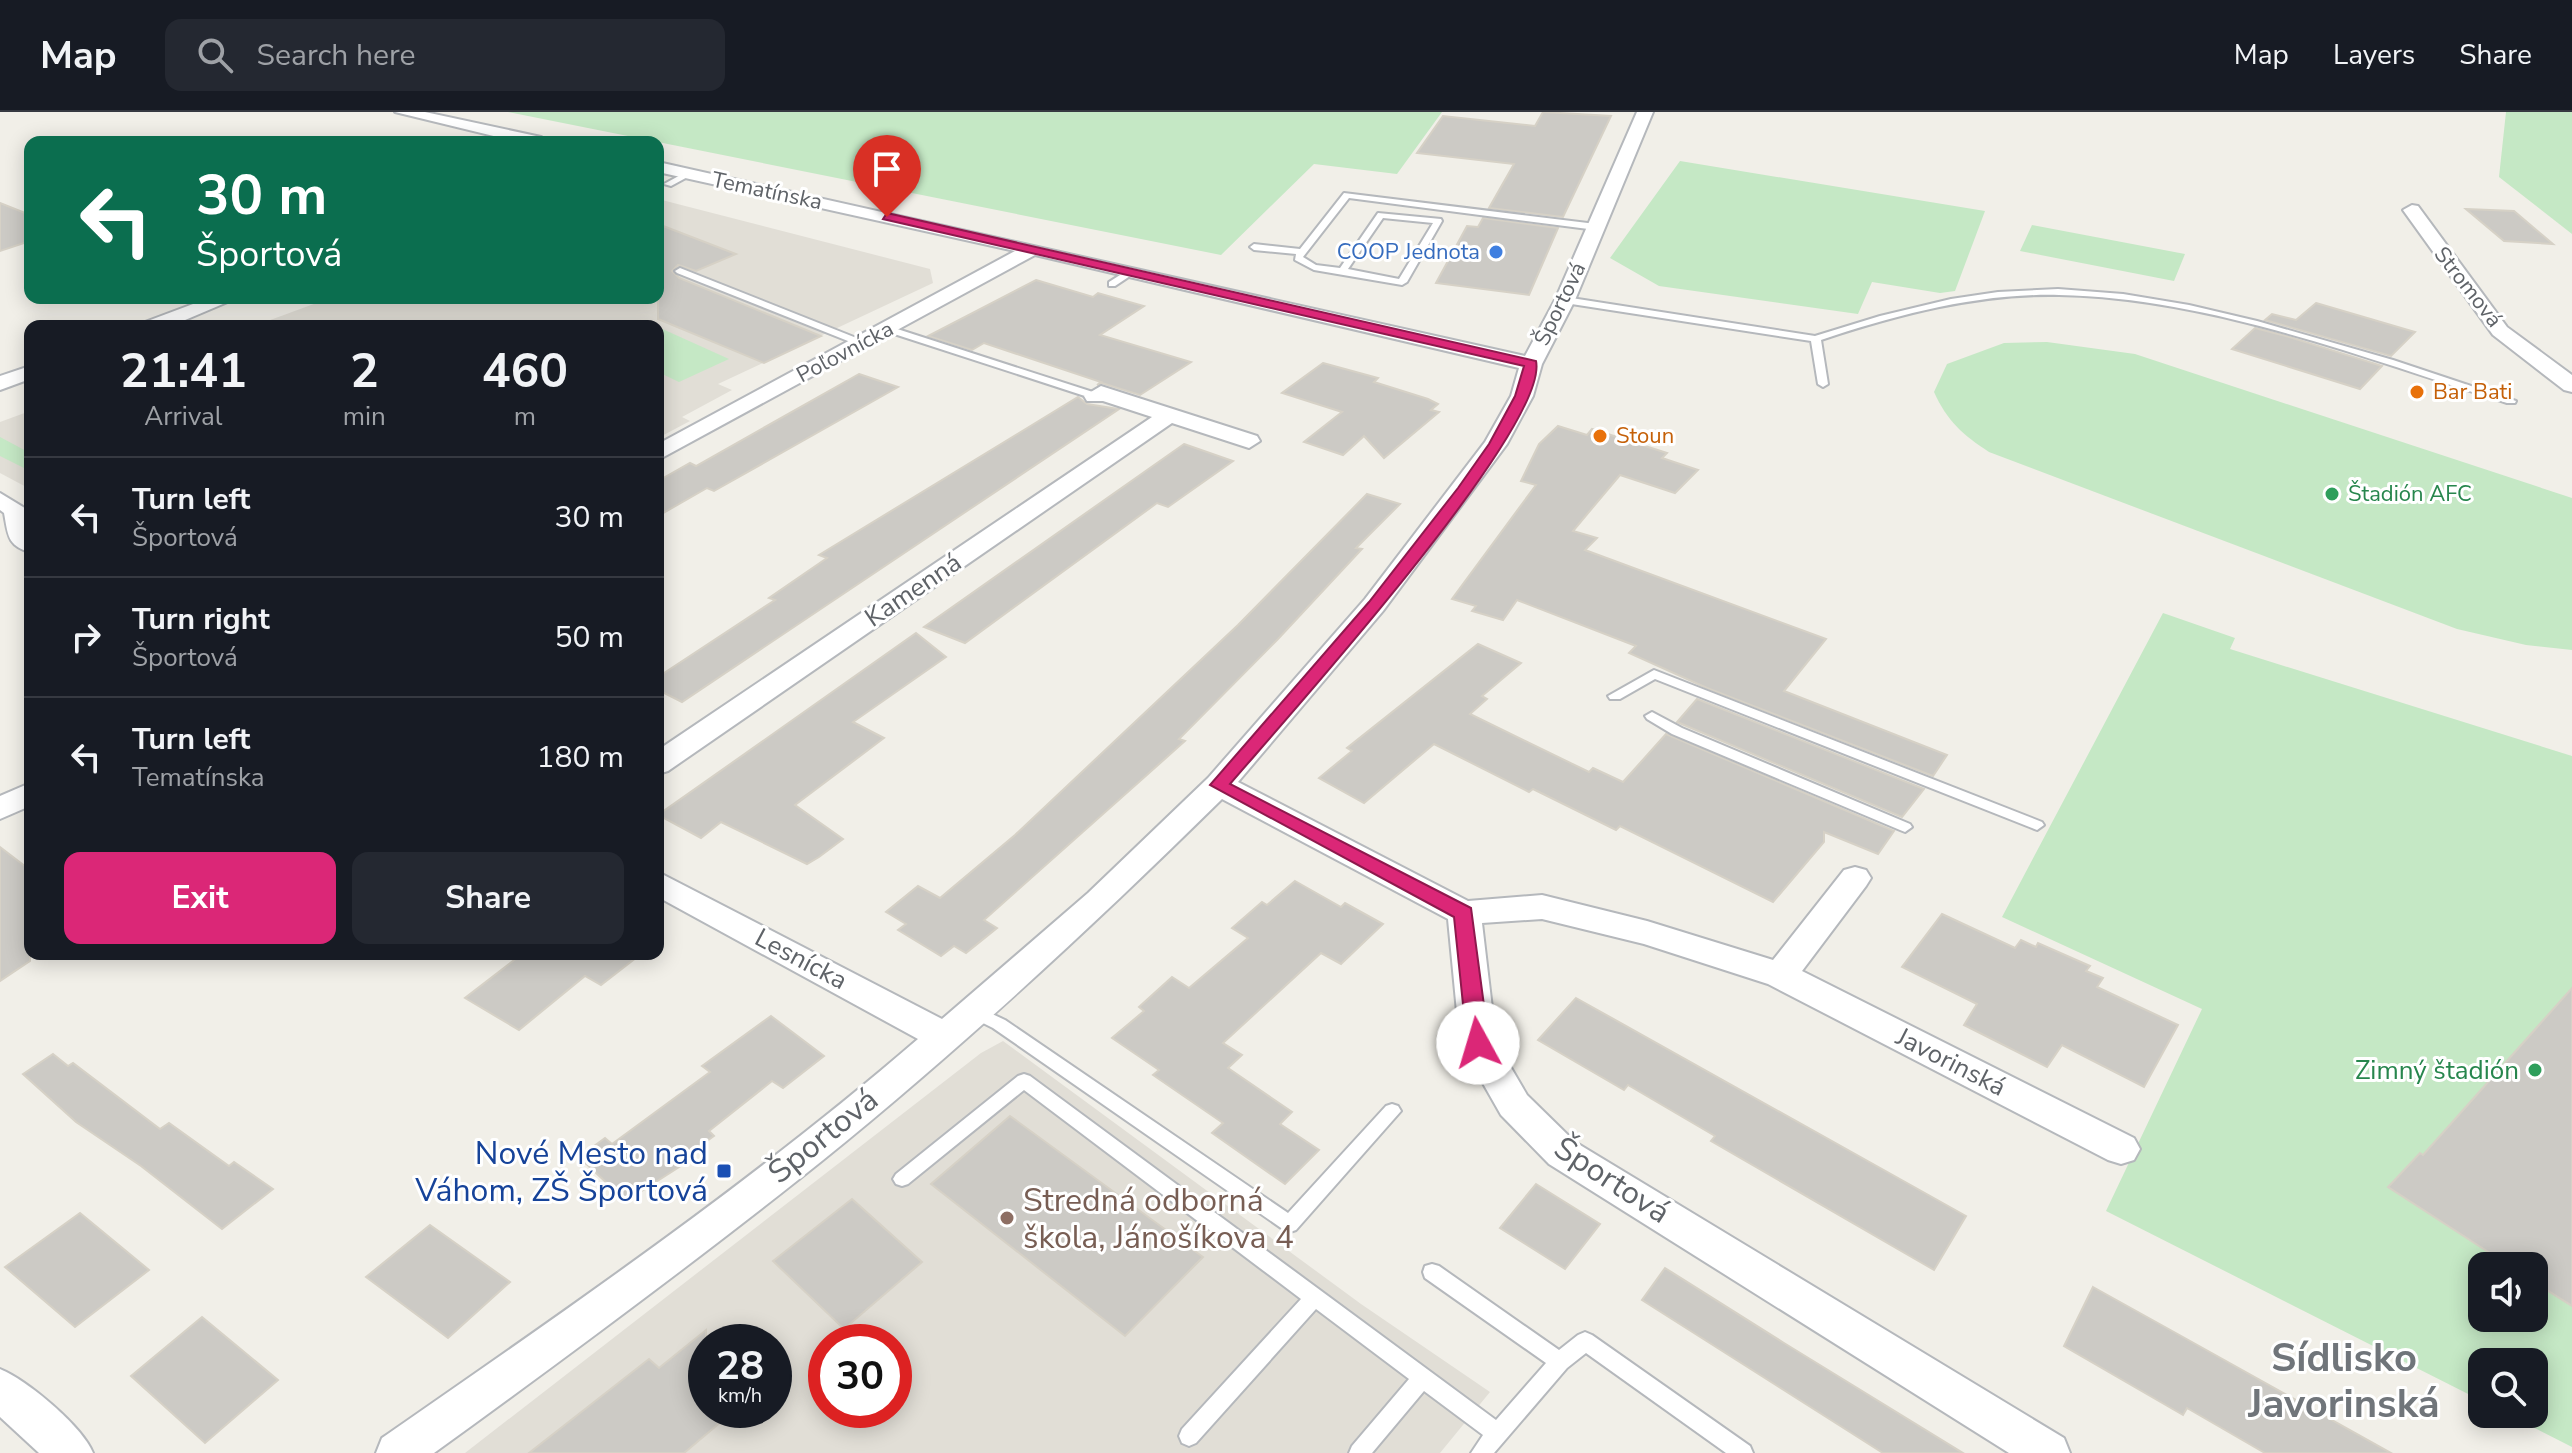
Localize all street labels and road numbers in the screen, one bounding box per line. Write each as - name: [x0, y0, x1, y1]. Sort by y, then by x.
- street label: Tematínska: [709, 165, 825, 217]
- street label: Stromová: [2427, 240, 2509, 334]
- street label: Športová: [1527, 257, 1593, 351]
- street label: Poľovnícka: [791, 314, 899, 390]
- street label: Kamenná: [858, 545, 968, 635]
- street label: Lesnícka: [749, 920, 853, 998]
- street label: Javorinská: [1889, 1019, 2012, 1105]
- street label: Športová: [759, 1078, 887, 1194]
- street label: Športová: [1546, 1127, 1678, 1233]

